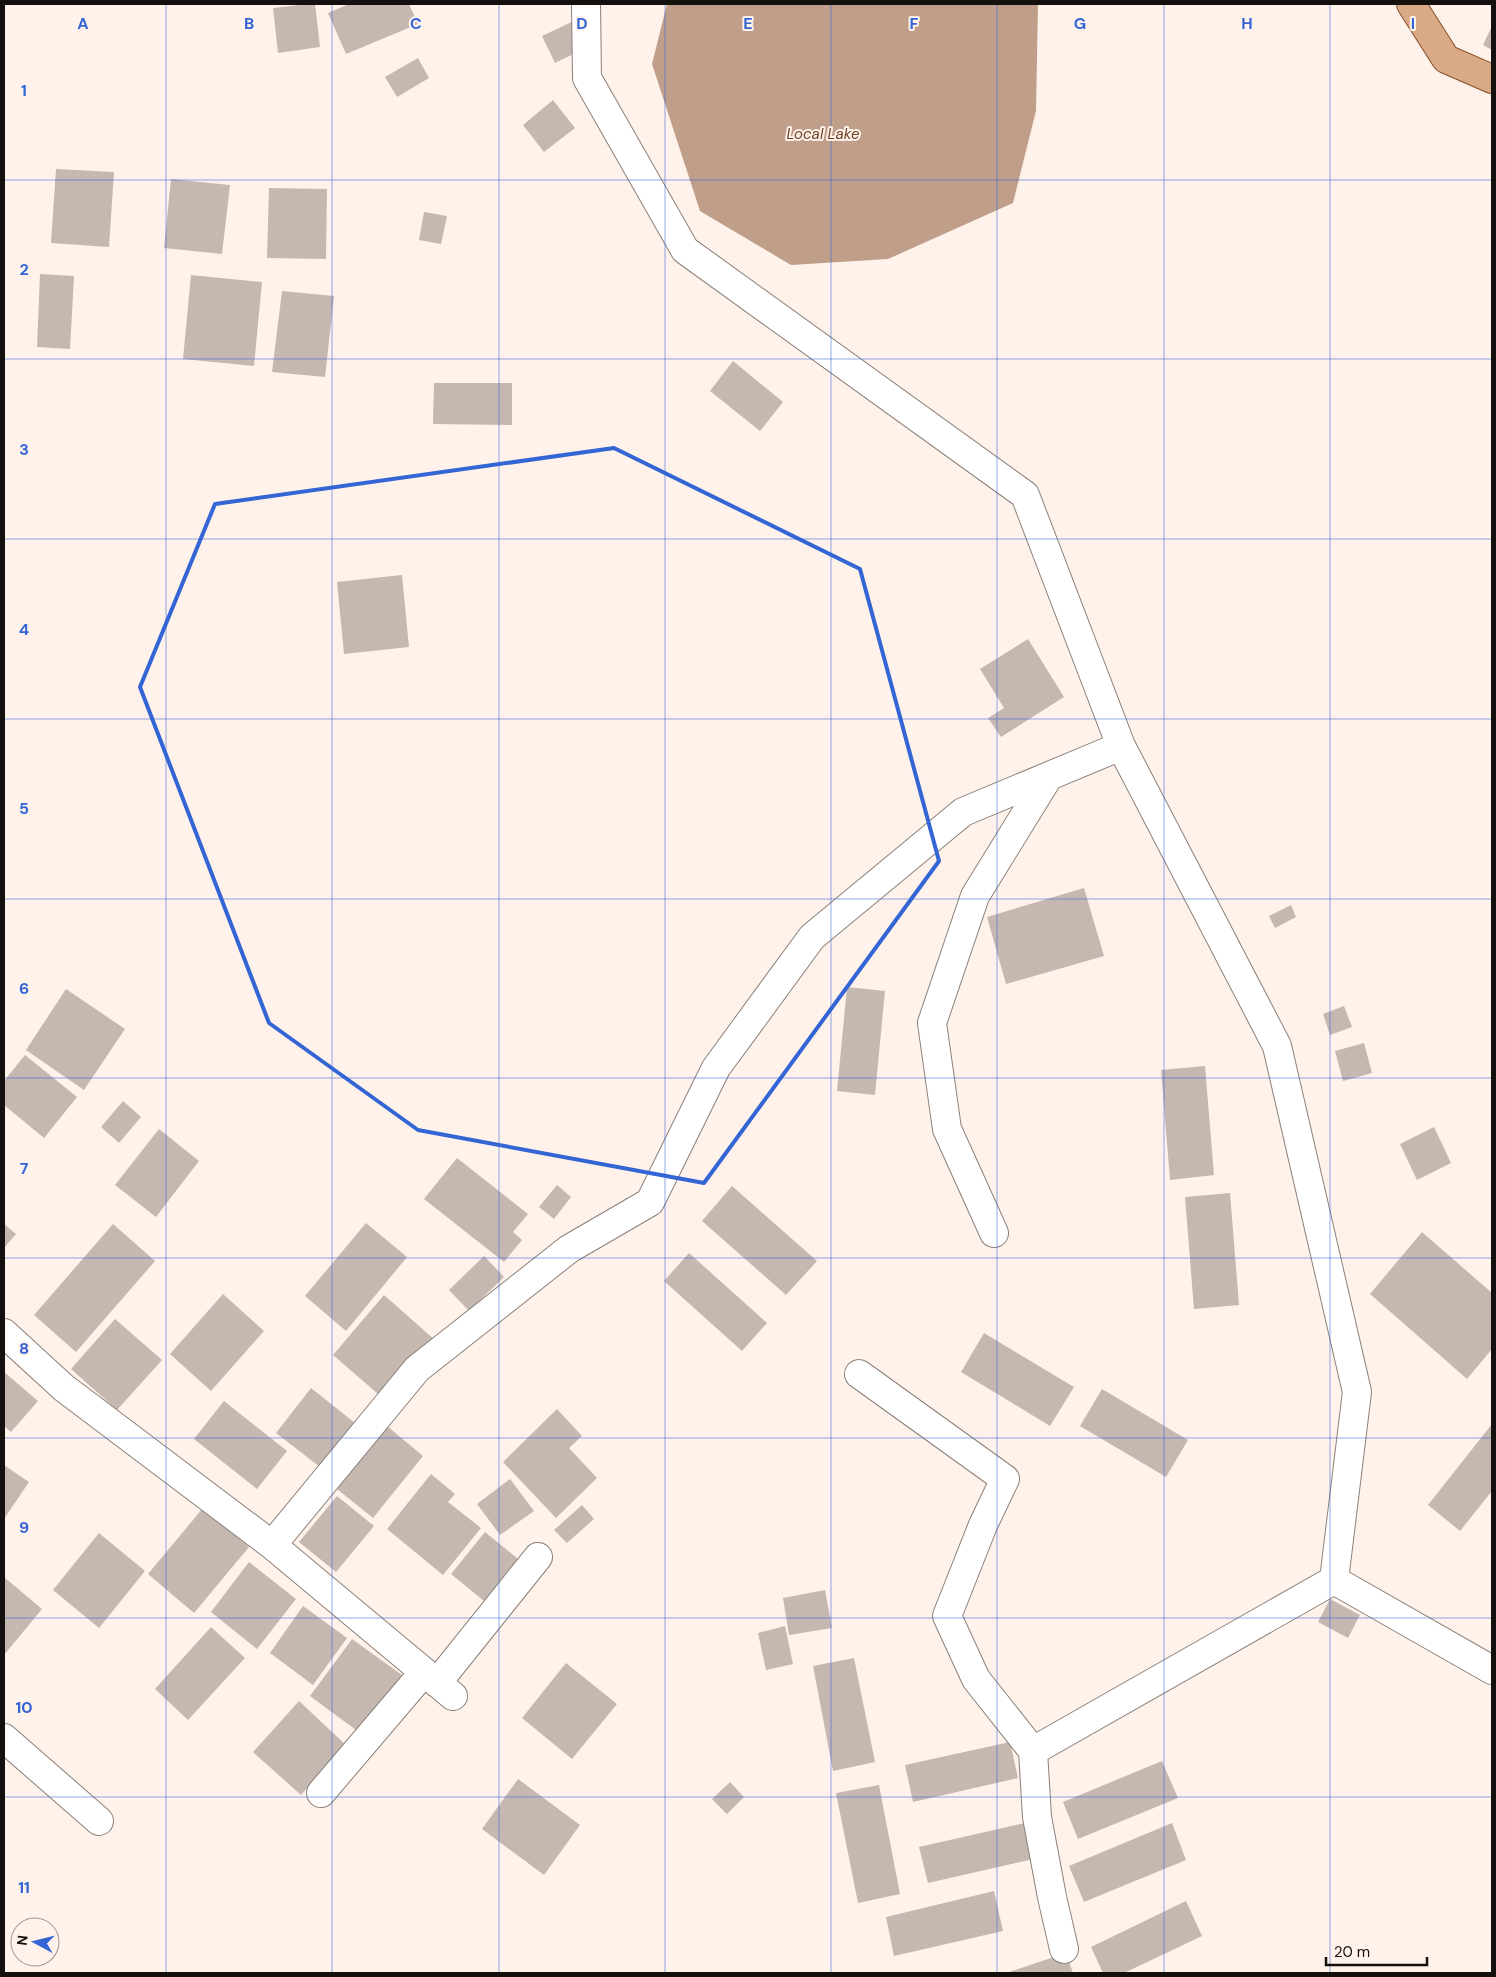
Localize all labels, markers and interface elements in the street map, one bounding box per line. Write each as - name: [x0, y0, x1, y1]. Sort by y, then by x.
- text: A: [77, 13, 89, 34]
- text: B: [244, 13, 254, 34]
- text: C: [410, 13, 422, 34]
- text: D: [576, 13, 588, 34]
- text: E: [743, 13, 753, 34]
- text: F: [910, 13, 919, 34]
- text: G: [1074, 13, 1086, 34]
- text: H: [1241, 13, 1253, 34]
- text: I: [1411, 13, 1415, 34]
- text: 1: [21, 80, 27, 101]
- water label: Local Lake: [786, 124, 860, 144]
- text: 2: [19, 259, 29, 280]
- text: 3: [19, 439, 29, 460]
- text: 4: [19, 619, 29, 640]
- text: 5: [19, 798, 29, 819]
- text: 6: [19, 978, 29, 999]
- text: 7: [20, 1158, 29, 1179]
- text: 8: [19, 1338, 29, 1359]
- text: 9: [19, 1517, 29, 1538]
- text: 10: [15, 1697, 33, 1718]
- text: 11: [18, 1877, 30, 1898]
- north arrow: [10, 1917, 60, 1967]
- text: N: [13, 1934, 32, 1947]
- scale bar: [1326, 1934, 1427, 1966]
- text: 20 m: [1334, 1942, 1370, 1962]

